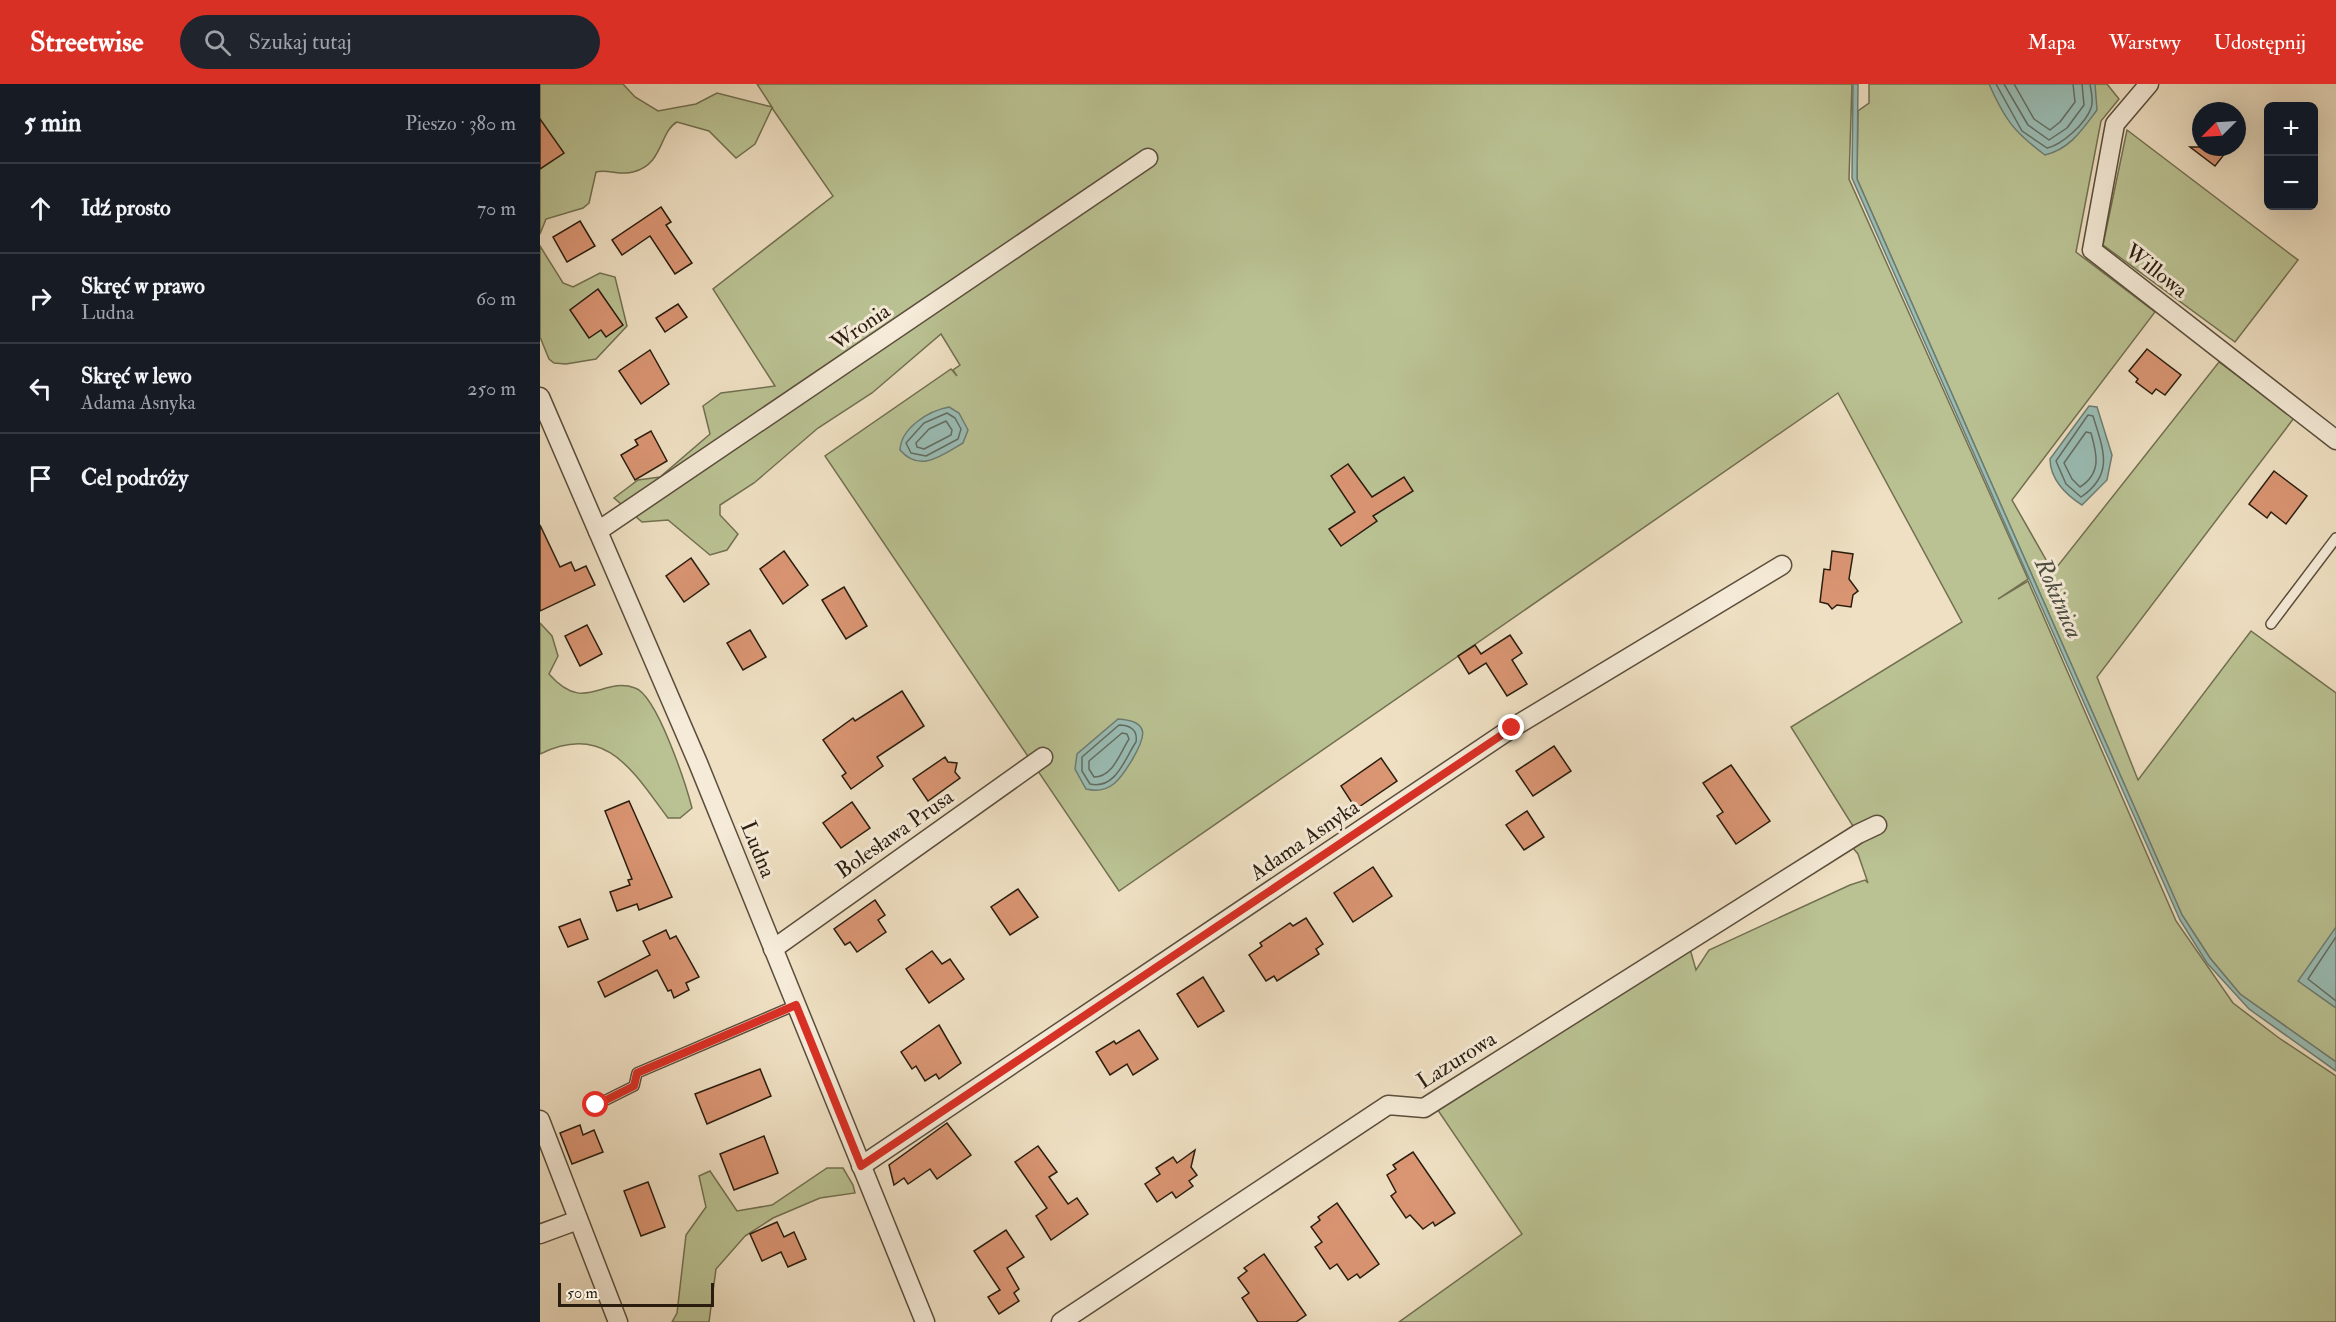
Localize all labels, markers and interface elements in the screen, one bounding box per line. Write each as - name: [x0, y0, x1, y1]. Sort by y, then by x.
- search box: [180, 15, 600, 69]
- text: Streetwise: [30, 25, 144, 60]
- icon: search: [201, 26, 234, 59]
- text: Szukaj tutaj: [249, 28, 352, 56]
- text: Mapa: [2028, 29, 2076, 56]
- text: Warstwy: [2109, 29, 2181, 56]
- text: Udostępnij: [2214, 29, 2306, 56]
- north arrow: [2192, 102, 2246, 156]
- map controls: [2264, 102, 2318, 210]
- button: +: [2264, 102, 2318, 156]
- text: 5 min: [24, 107, 81, 139]
- text: Pieszo · 380 m: [405, 111, 516, 136]
- button: −: [2264, 156, 2318, 210]
- icon: ahead: [24, 192, 57, 225]
- text: Idź prosto: [81, 194, 171, 222]
- text: 70 m: [477, 196, 516, 221]
- street label: Willowa: [2118, 237, 2194, 305]
- text: Skręć w prawo: [81, 272, 205, 300]
- icon: right: [24, 282, 57, 315]
- text: 60 m: [476, 286, 516, 311]
- street label: Wronia: [825, 296, 896, 357]
- text: Ludna: [81, 300, 134, 325]
- text: Skręć w lewo: [81, 362, 192, 390]
- icon: left: [24, 372, 57, 405]
- text: 250 m: [467, 376, 516, 401]
- text: Adama Asnyka: [81, 390, 196, 415]
- icon: arrive: [24, 462, 57, 495]
- text: Cel podróży: [81, 464, 188, 492]
- water label: Rokitnica: [2027, 552, 2090, 643]
- route end: [1498, 714, 1524, 740]
- street label: Bolesława Prusa: [830, 782, 960, 885]
- street label: Adama Asnyka: [1244, 792, 1366, 887]
- street label: Ludna: [734, 817, 782, 883]
- street label: Lazurowa: [1412, 1024, 1502, 1095]
- route start: [582, 1091, 608, 1117]
- scale bar: [558, 1280, 714, 1308]
- text: 50 m: [567, 1283, 598, 1303]

